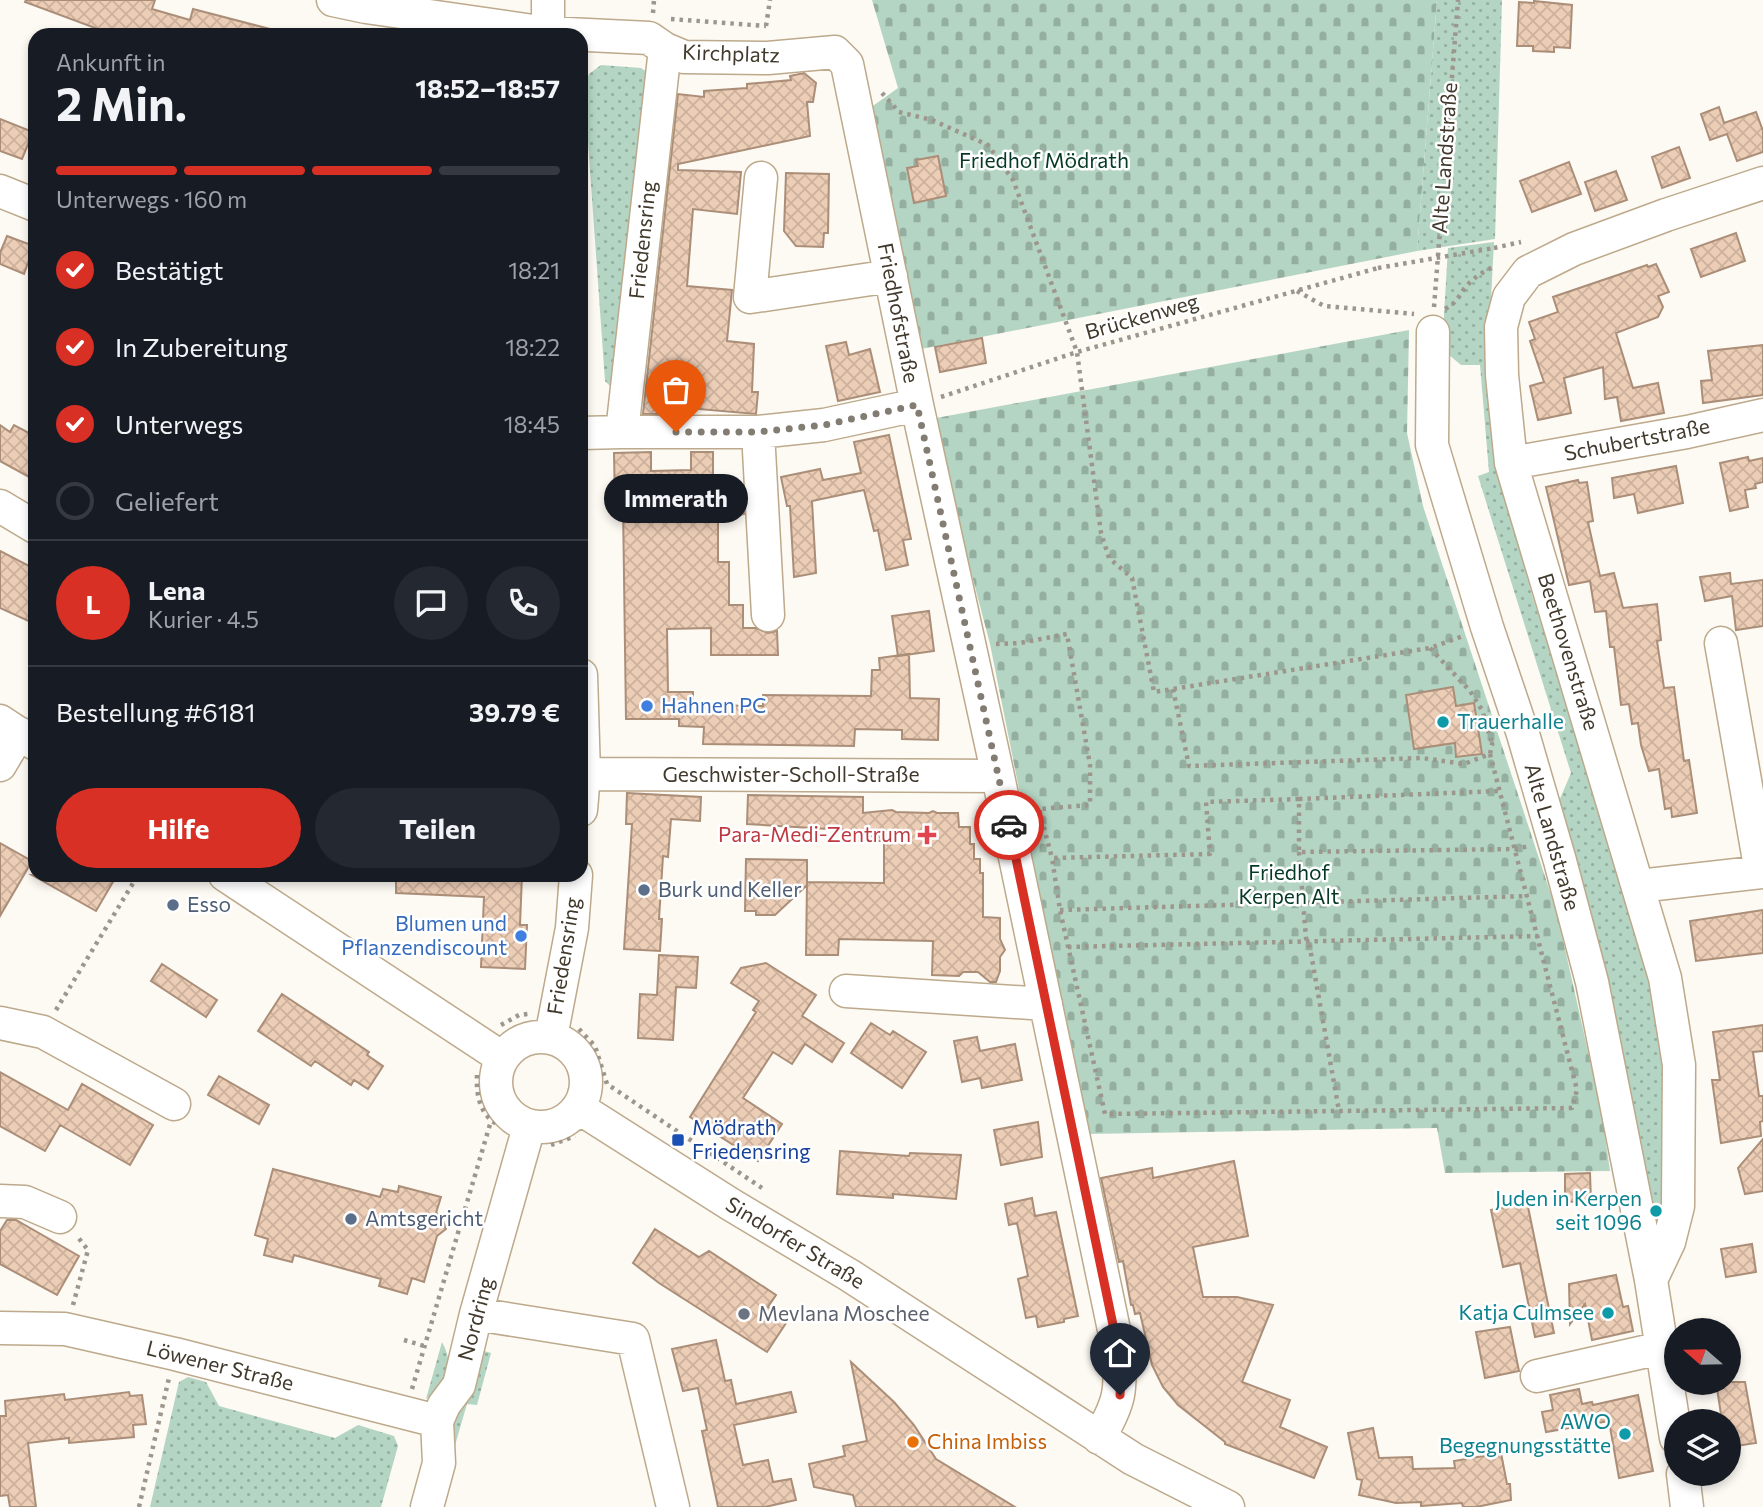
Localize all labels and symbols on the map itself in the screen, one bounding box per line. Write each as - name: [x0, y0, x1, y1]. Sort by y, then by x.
- street label: Kirchplatz: [682, 38, 780, 67]
- street label: Alte Landstraße: [1426, 81, 1461, 234]
- park label: Friedhof Mödrath: [959, 147, 1129, 172]
- street label: Friedensring: [623, 180, 660, 300]
- street label: Friedhofstraße: [874, 241, 925, 385]
- street label: Brückenweg: [1082, 287, 1201, 344]
- pin: [646, 360, 706, 432]
- street label: Schubertstraße: [1562, 412, 1712, 465]
- callout: Immerath: [604, 474, 748, 523]
- street label: Beethovenstraße: [1534, 570, 1605, 733]
- place label: Hahnen PC: [661, 692, 766, 717]
- marker: Hahnen PC: [639, 698, 655, 714]
- place label: Trauerhalle: [1457, 708, 1564, 733]
- marker: Trauerhalle: [1435, 714, 1451, 730]
- street label: Alte Landstraße: [1521, 760, 1586, 913]
- street label: Geschwister-Scholl-Straße: [662, 761, 920, 786]
- courier: [974, 790, 1044, 860]
- place label: Para-Medi-Zentrum: [718, 821, 911, 846]
- marker: Para-Medi-Zentrum: [917, 825, 937, 845]
- park label: Friedhof Kerpen Alt: [1239, 859, 1339, 908]
- place label: Burk und Keller: [658, 876, 802, 901]
- marker: Burk und Keller: [636, 882, 652, 898]
- place label: Esso: [187, 891, 231, 916]
- street label: Friedensring: [541, 895, 584, 1016]
- marker: Esso: [165, 897, 181, 913]
- place label: Blumen und Pflanzendiscount: [341, 910, 507, 959]
- marker: Blumen und Pflanzendiscount: [513, 928, 529, 944]
- place label: Mödrath Friedensring: [692, 1114, 811, 1163]
- marker: Mödrath Friedensring: [670, 1132, 686, 1148]
- place label: Juden in Kerpen seit 1096: [1495, 1185, 1642, 1234]
- street label: Sindorfer Straße: [722, 1190, 870, 1293]
- marker: Juden in Kerpen seit 1096: [1648, 1203, 1664, 1219]
- place label: Amtsgericht: [365, 1205, 483, 1230]
- marker: Amtsgericht: [343, 1211, 359, 1227]
- street label: Nordring: [451, 1274, 498, 1363]
- place label: Katja Culmsee: [1458, 1299, 1594, 1324]
- place label: Mevlana Moschee: [758, 1300, 930, 1325]
- marker: Katja Culmsee: [1600, 1305, 1616, 1321]
- marker: Mevlana Moschee: [736, 1306, 752, 1322]
- north arrow: [1664, 1318, 1741, 1395]
- pin: [1090, 1323, 1150, 1395]
- street label: Löwener Straße: [144, 1334, 297, 1395]
- place label: AWO Begegnungsstätte: [1439, 1408, 1611, 1457]
- marker: AWO Begegnungsstätte: [1617, 1426, 1633, 1442]
- place label: China Imbiss: [927, 1428, 1047, 1453]
- marker: China Imbiss: [905, 1434, 921, 1450]

